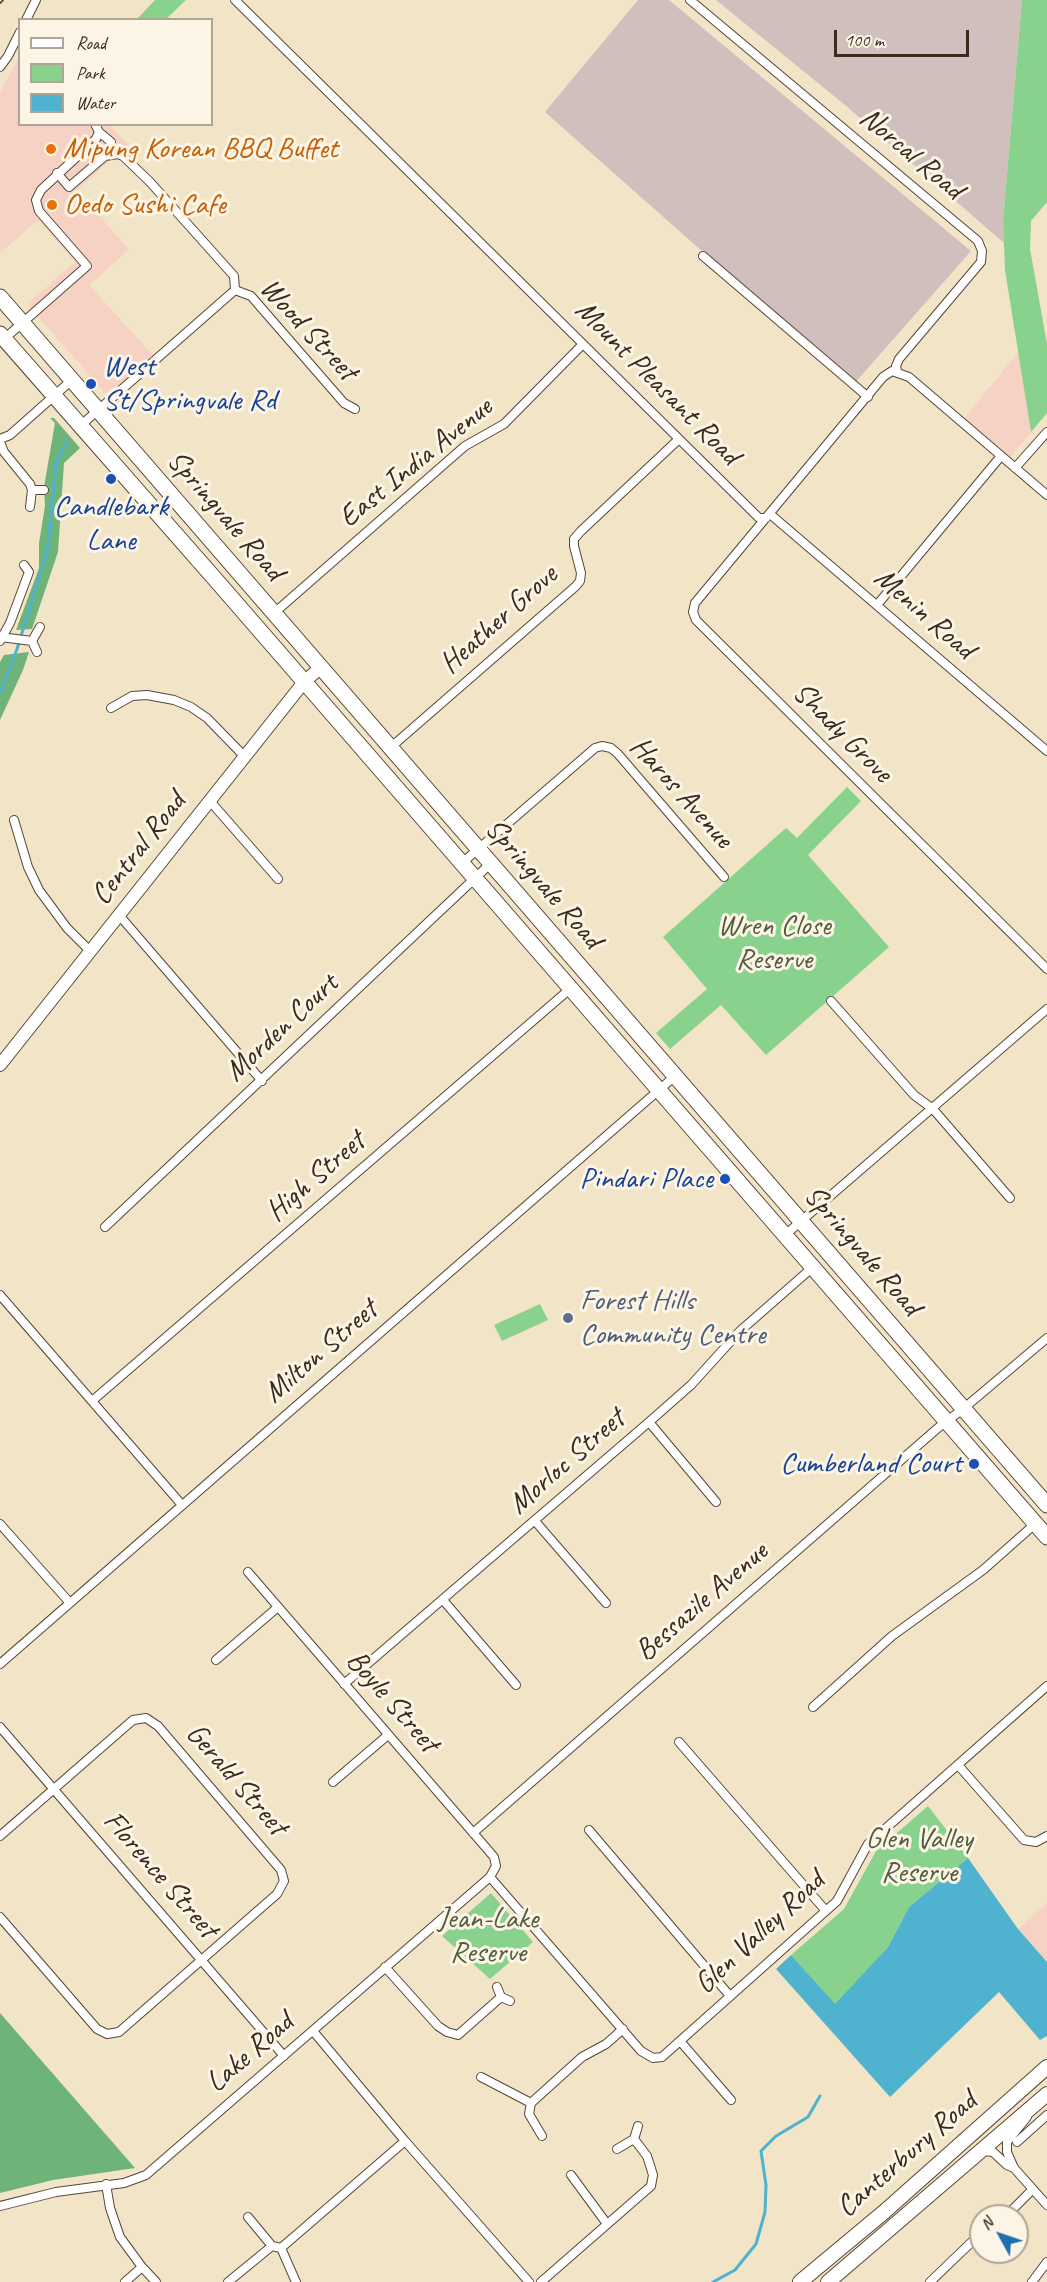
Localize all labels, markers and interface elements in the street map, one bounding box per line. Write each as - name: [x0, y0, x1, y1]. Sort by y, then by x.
- legend: [18, 18, 213, 126]
- scale bar: [837, 18, 972, 56]
- text: 100 m: [845, 29, 884, 51]
- text: Road: [76, 32, 106, 54]
- text: Park: [76, 62, 105, 84]
- text: Water: [76, 92, 115, 114]
- street label: Norcal Road: [852, 100, 970, 208]
- place label: Mipung Korean BBQ Buffet: [63, 131, 338, 167]
- marker: Mipung Korean BBQ Buffet: [44, 142, 58, 156]
- place label: Oedo Sushi Cafe: [64, 187, 226, 223]
- marker: Oedo Sushi Cafe: [45, 198, 59, 212]
- street label: Wood Street: [251, 271, 365, 389]
- street label: Mount Pleasant Road: [567, 293, 747, 473]
- place label: West St/Springvale Rd: [103, 349, 276, 419]
- marker: West St/Springvale Rd: [84, 377, 98, 391]
- street label: East India Avenue: [332, 390, 500, 536]
- street label: Springvale Road: [159, 444, 291, 588]
- marker: Candlebark Lane: [104, 472, 118, 486]
- place label: Candlebark Lane: [54, 489, 168, 560]
- street label: Heather Grove: [433, 558, 565, 682]
- street label: Menin Road: [866, 561, 982, 667]
- street label: Shady Grove: [784, 675, 900, 791]
- street label: Haros Avenue: [622, 730, 740, 856]
- street label: Central Road: [84, 786, 194, 912]
- street label: Springvale Road: [477, 812, 609, 956]
- park label: Wren Close Reserve: [718, 908, 830, 978]
- street label: Morden Court: [218, 966, 346, 1090]
- street label: High Street: [259, 1124, 373, 1230]
- place label: Pindari Place: [580, 1161, 713, 1197]
- marker: Pindari Place: [718, 1172, 732, 1186]
- street label: Springvale Road: [796, 1179, 928, 1323]
- place label: Forest Hills Community Centre: [580, 1283, 765, 1354]
- street label: Milton Street: [257, 1293, 385, 1411]
- marker: Forest Hills Community Centre: [561, 1311, 575, 1325]
- street label: Morloc Street: [501, 1402, 633, 1522]
- place label: Cumberland Court: [780, 1446, 962, 1482]
- marker: Cumberland Court: [967, 1457, 981, 1471]
- street label: Bessazile Avenue: [628, 1535, 776, 1669]
- street label: Boyle Street: [338, 1644, 446, 1760]
- street label: Gerald Street: [178, 1717, 294, 1843]
- street label: Florence Street: [95, 1804, 225, 1946]
- park label: Glen Valley Reserve: [866, 1821, 972, 1892]
- street label: Glen Valley Road: [688, 1864, 832, 2002]
- park label: Jean-Lake Reserve: [438, 1901, 538, 1972]
- street label: Lake Road: [199, 2005, 301, 2101]
- street label: Canterbury Road: [830, 2084, 984, 2226]
- north arrow: [969, 2204, 1029, 2264]
- text: N: [976, 2213, 998, 2234]

